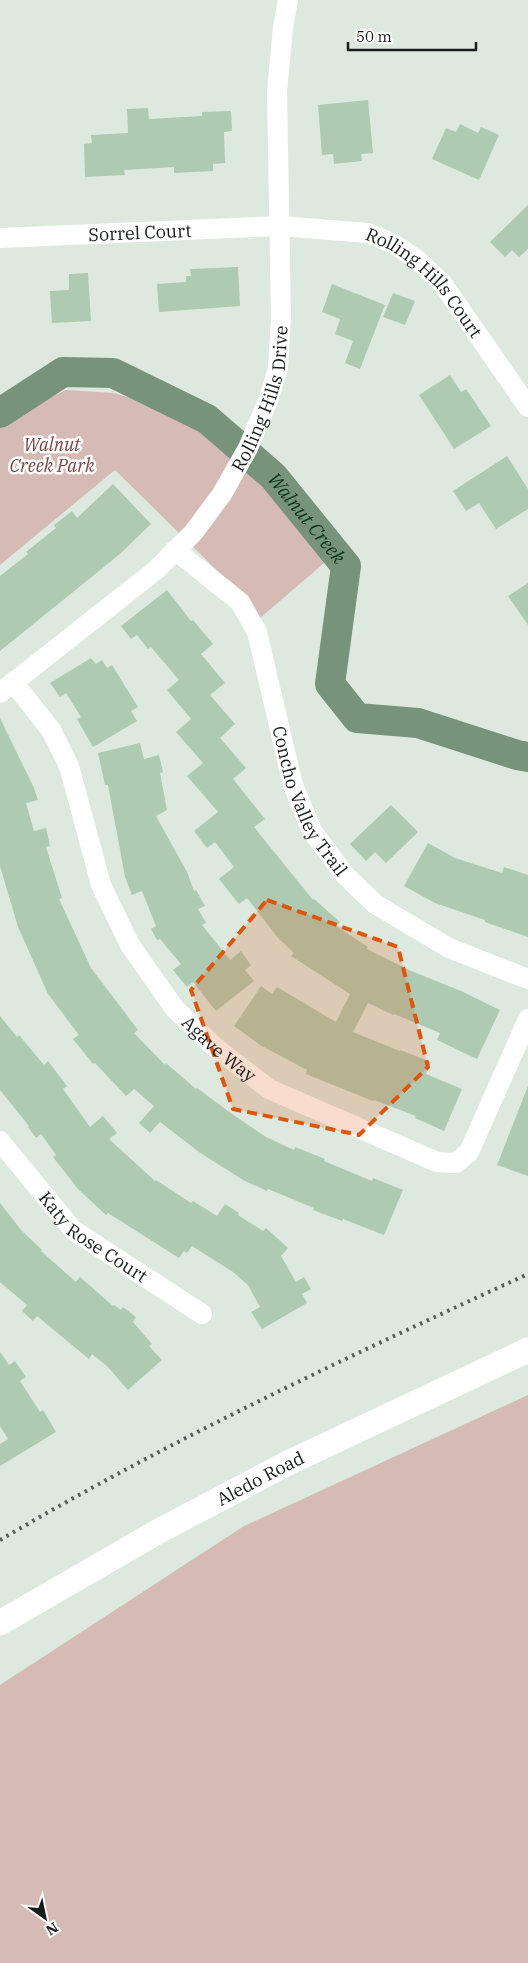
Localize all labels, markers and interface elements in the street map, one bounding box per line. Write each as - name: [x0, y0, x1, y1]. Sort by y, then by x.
- scale bar: [348, 20, 476, 52]
- text: 50 m: [356, 27, 392, 46]
- street label: Sorrel Court: [88, 218, 192, 246]
- street label: Rolling Hills Court: [363, 222, 488, 342]
- street label: Rolling Hills Drive: [226, 325, 292, 475]
- park label: Walnut Creek Park: [9, 433, 95, 477]
- water label: Walnut Creek: [263, 467, 352, 569]
- street label: Concho Valley Trail: [268, 723, 353, 880]
- street label: Agave Way: [177, 1010, 261, 1087]
- street label: Katy Rose Court: [34, 1186, 152, 1287]
- street label: Aledo Road: [212, 1446, 308, 1510]
- north arrow: [20, 1893, 70, 1943]
- text: N: [43, 1918, 62, 1939]

